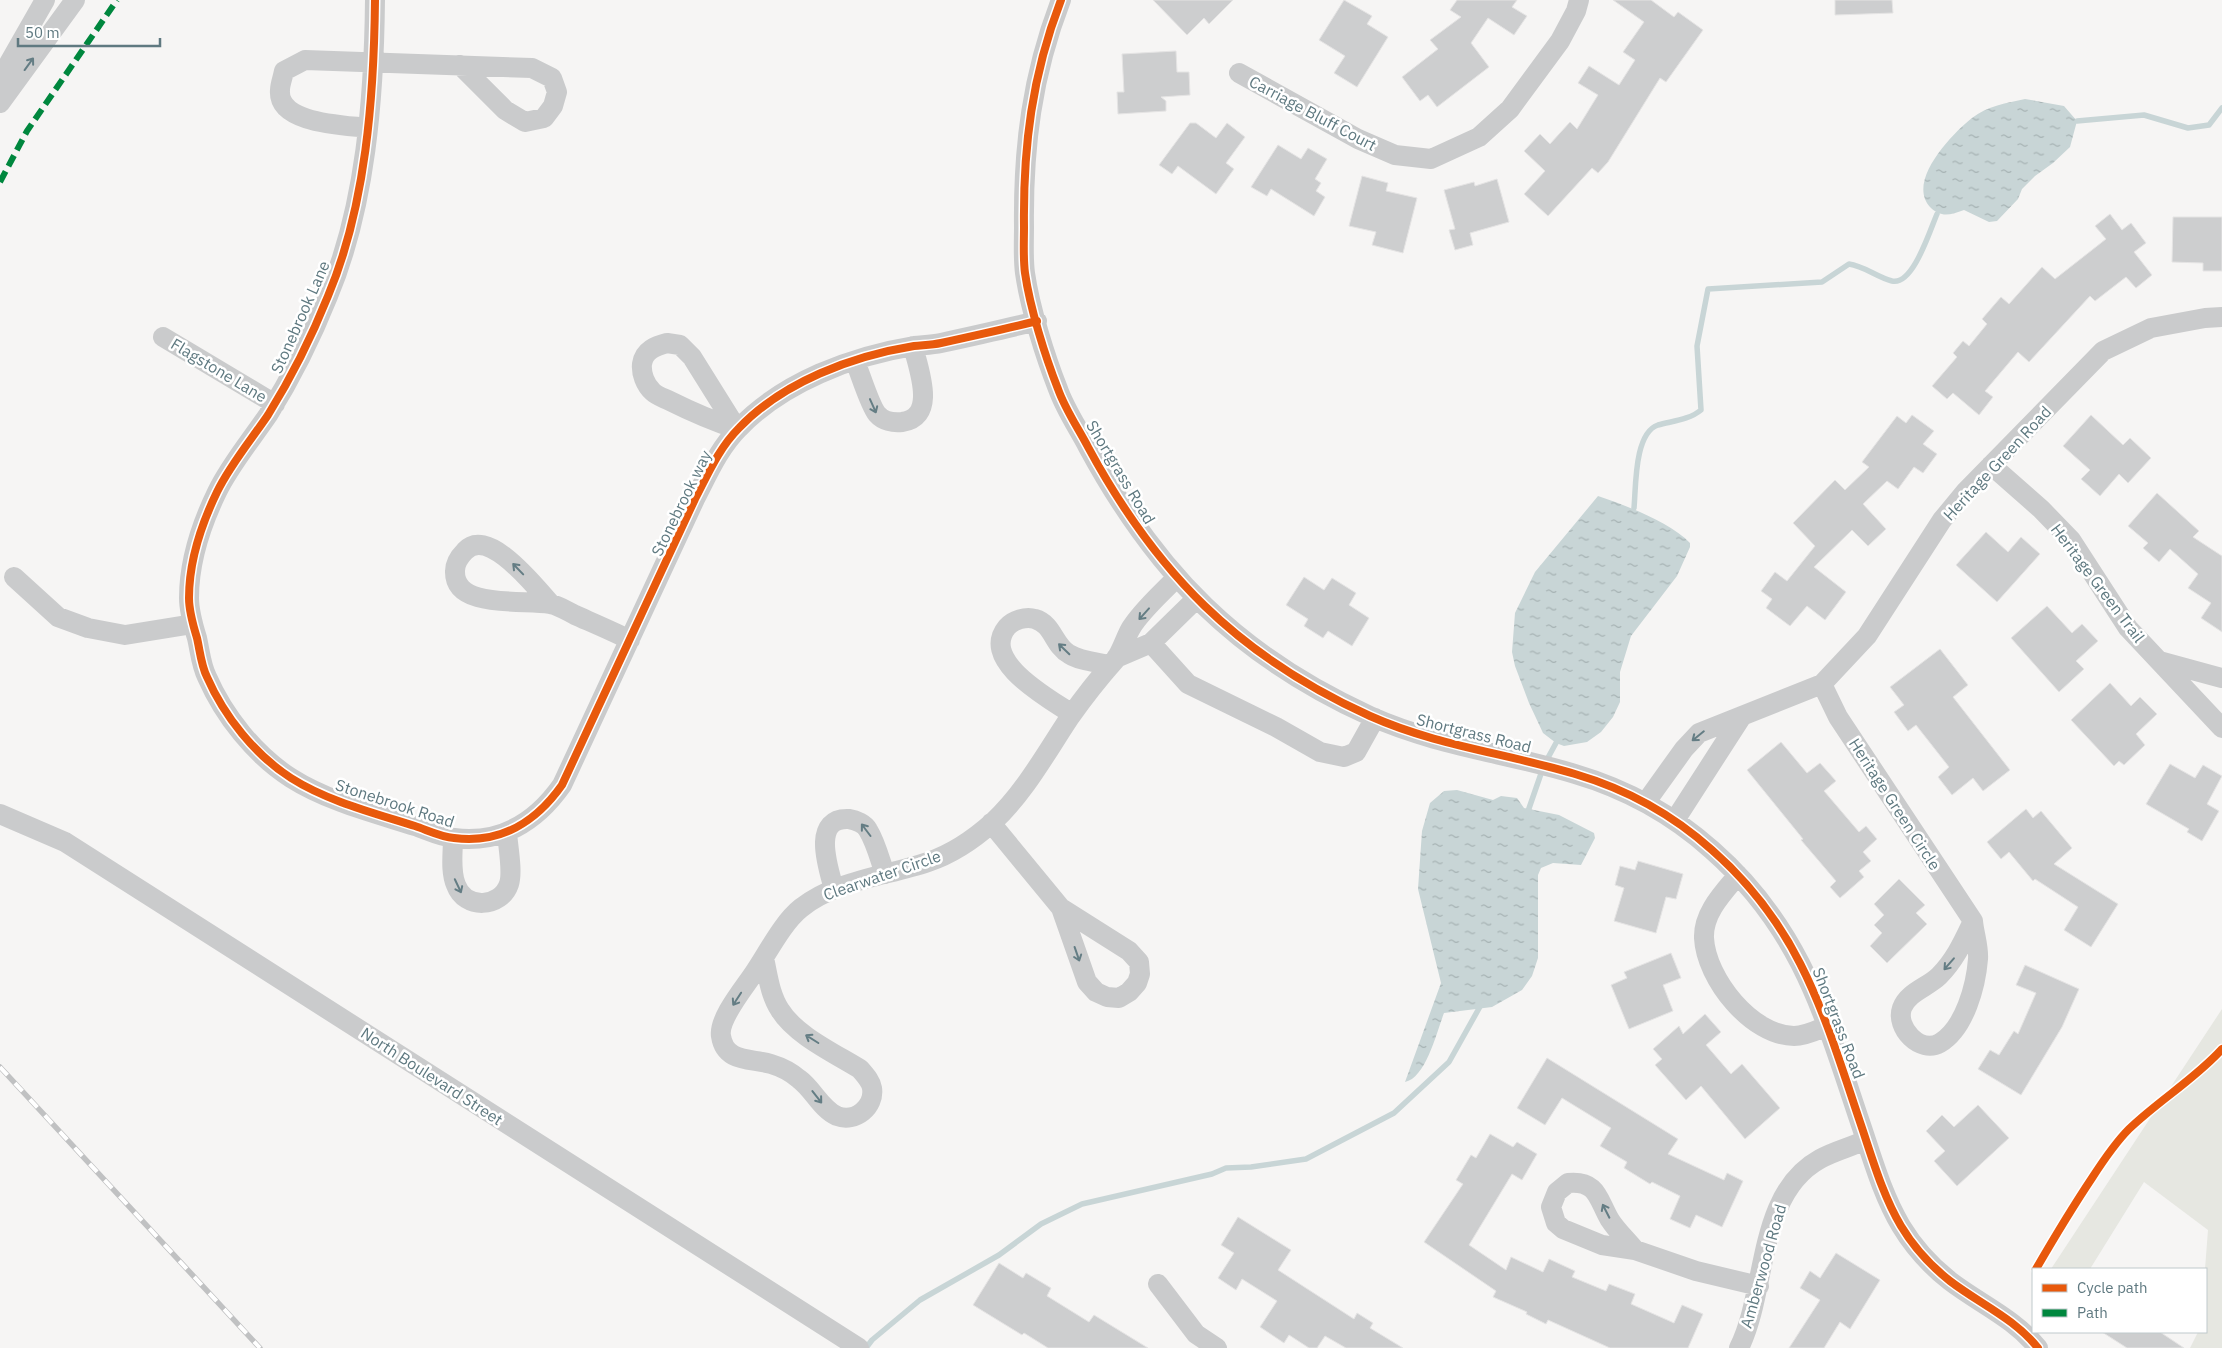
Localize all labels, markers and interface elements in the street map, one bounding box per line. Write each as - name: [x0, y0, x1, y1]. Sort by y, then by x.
- scale bar: [18, 15, 160, 47]
- text: 50 m: [25, 23, 60, 42]
- one-way arrow: [24, 57, 34, 71]
- street label: Carriage Bluff Court: [1246, 71, 1380, 155]
- street label: Stonebrook Lane: [266, 257, 334, 376]
- street label: Flagstone Lane: [167, 333, 271, 407]
- one-way arrow: [869, 398, 879, 413]
- street label: Heritage Green Road: [1939, 402, 2055, 524]
- street label: Shortgrass Road: [1082, 416, 1160, 528]
- street label: Stonebrook way: [647, 447, 715, 559]
- street label: Heritage Green Trail: [2047, 520, 2149, 646]
- one-way arrow: [512, 562, 524, 575]
- one-way arrow: [1138, 607, 1149, 620]
- one-way arrow: [1058, 643, 1071, 655]
- street label: Shortgrass Road: [1415, 709, 1533, 757]
- one-way arrow: [1691, 730, 1704, 741]
- street label: Heritage Green Circle: [1845, 734, 1945, 874]
- street label: Stonebrook Road: [333, 774, 457, 832]
- one-way arrow: [861, 823, 871, 837]
- street label: Clearwater Circle: [821, 845, 944, 905]
- one-way arrow: [453, 878, 463, 893]
- one-way arrow: [1073, 946, 1083, 962]
- one-way arrow: [1944, 957, 1955, 970]
- street label: Shortgrass Road: [1809, 965, 1869, 1081]
- one-way arrow: [732, 992, 742, 1006]
- street label: North Boulevard Street: [357, 1023, 507, 1129]
- one-way arrow: [805, 1033, 819, 1043]
- one-way arrow: [812, 1090, 822, 1104]
- street label: Amberwood Road: [1736, 1202, 1790, 1330]
- one-way arrow: [1601, 1204, 1610, 1219]
- legend: [2032, 1268, 2207, 1333]
- text: Cycle path: [2077, 1278, 2148, 1297]
- text: Path: [2077, 1303, 2108, 1322]

